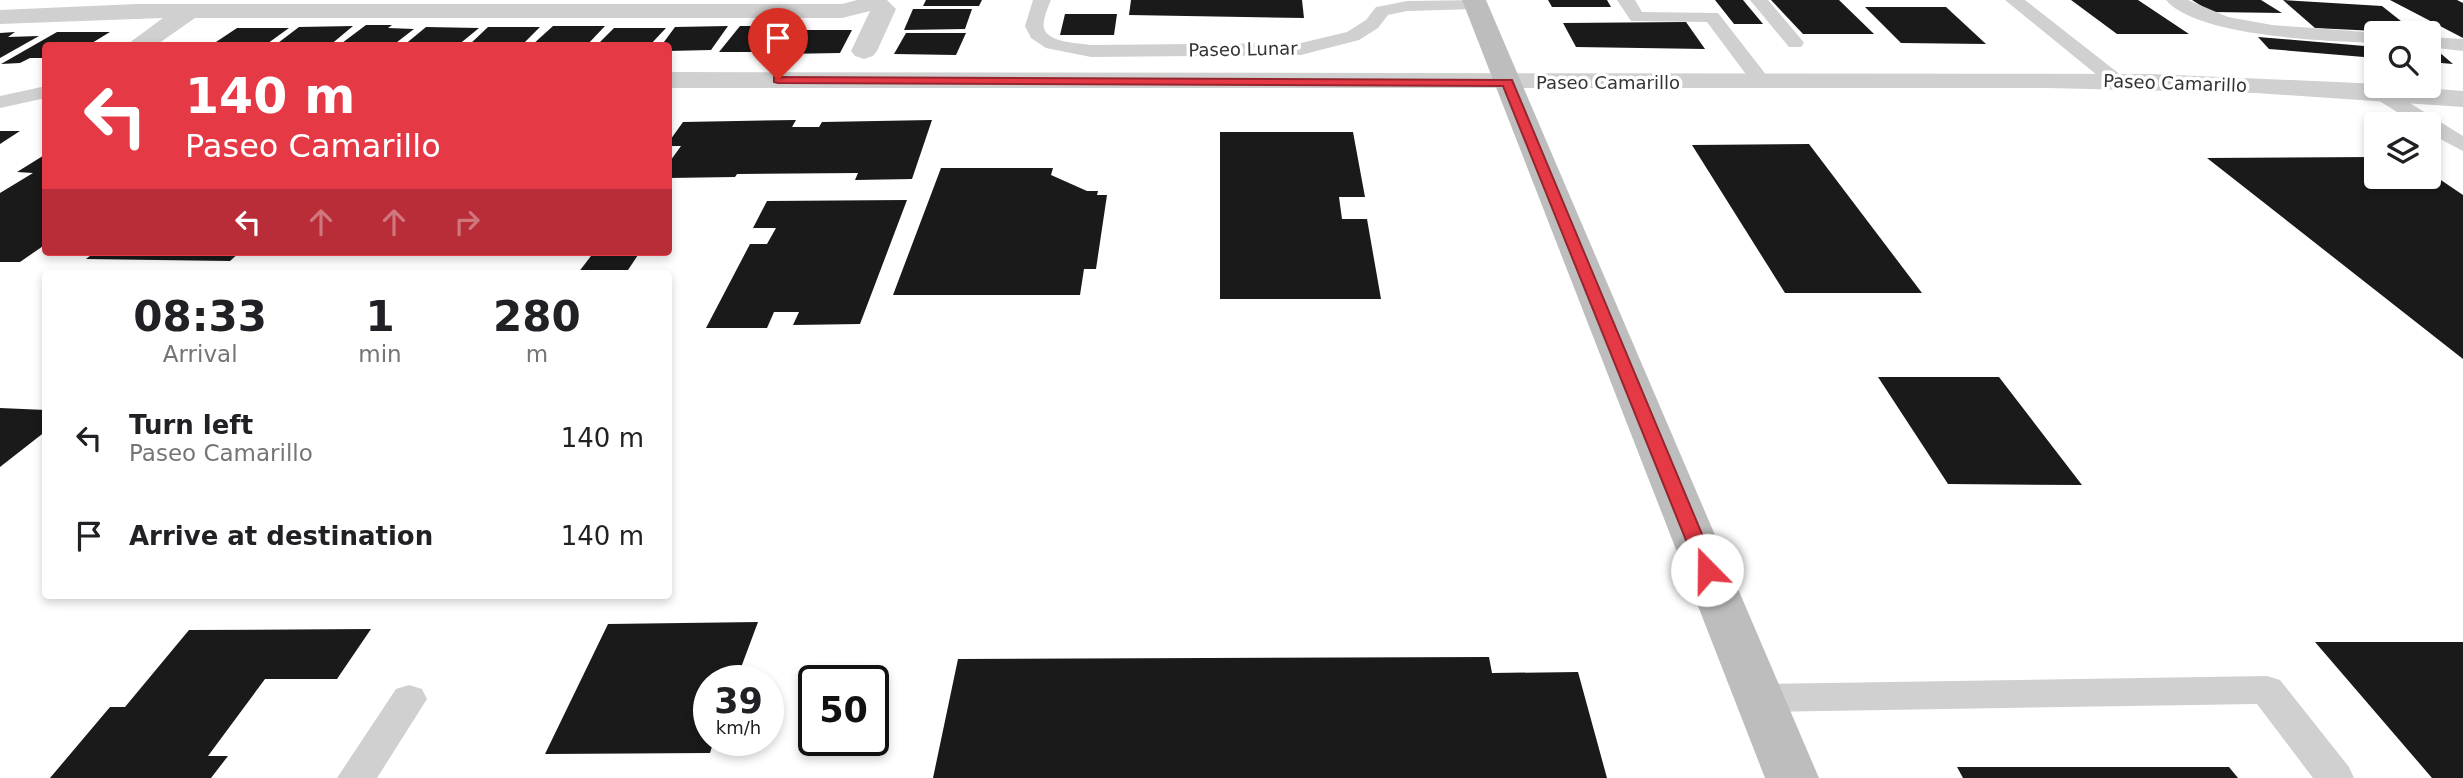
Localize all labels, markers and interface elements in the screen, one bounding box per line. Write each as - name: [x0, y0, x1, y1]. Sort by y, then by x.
- pin: [748, 8, 808, 80]
- icon: arrive: [759, 19, 797, 57]
- map controls: [2364, 21, 2441, 189]
- button: search: [2364, 21, 2441, 98]
- street label: Paseo Lunar: [1188, 38, 1298, 60]
- text: 140 m: [185, 68, 355, 125]
- icon: left: [70, 70, 161, 161]
- street label: Paseo Camarillo: [2103, 70, 2247, 96]
- street label: Paseo Camarillo: [1536, 72, 1680, 93]
- button: layers: [2364, 112, 2441, 189]
- text: Paseo Camarillo: [185, 127, 441, 165]
- icon: left: [229, 203, 267, 241]
- icon: ahead: [302, 203, 340, 241]
- icon: ahead: [375, 203, 413, 241]
- icon: right: [448, 203, 486, 241]
- text: 08:33: [133, 292, 267, 341]
- text: 1: [365, 292, 395, 341]
- text: 280: [493, 292, 581, 341]
- text: Arrival: [163, 341, 238, 367]
- text: min: [358, 341, 402, 367]
- text: m: [526, 341, 548, 367]
- text: Turn left: [129, 410, 253, 440]
- icon: left: [70, 419, 108, 457]
- text: 140 m: [561, 423, 644, 453]
- text: Paseo Camarillo: [129, 440, 313, 466]
- icon: arrive: [70, 517, 108, 555]
- text: Arrive at destination: [129, 521, 433, 551]
- text: 140 m: [561, 521, 644, 551]
- position arrow: [1670, 533, 1744, 607]
- speed limit sign: 50: [798, 665, 889, 756]
- text: 39: [714, 681, 763, 721]
- text: km/h: [716, 717, 761, 738]

